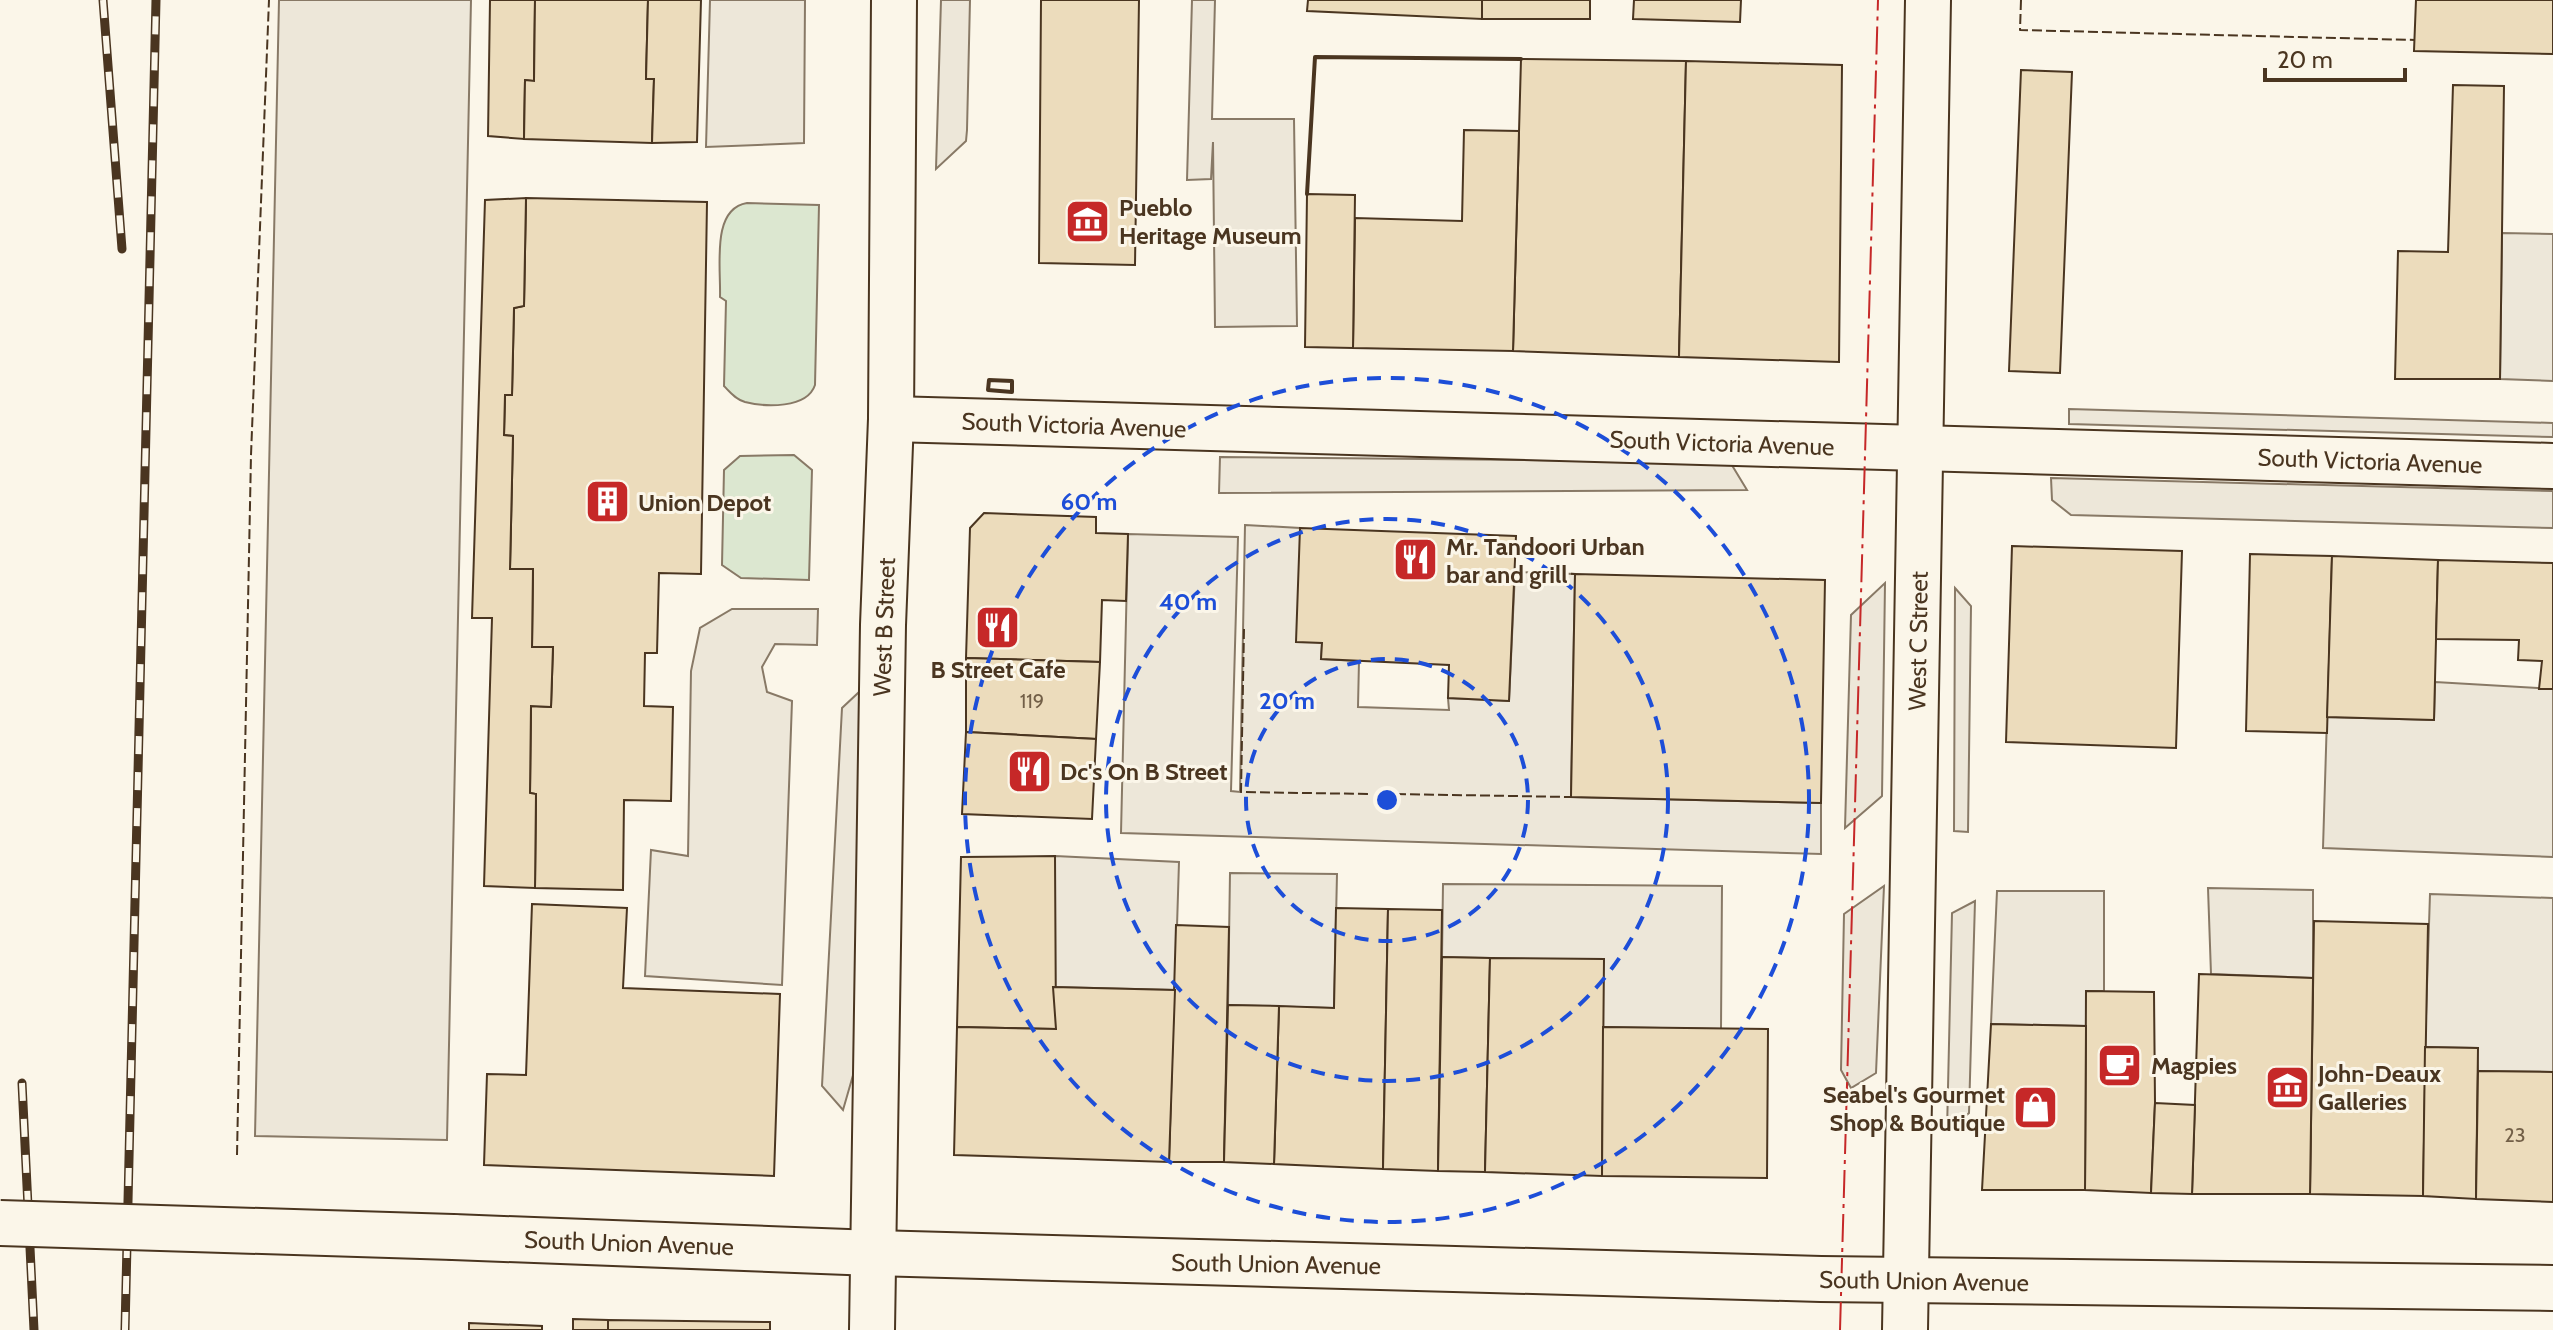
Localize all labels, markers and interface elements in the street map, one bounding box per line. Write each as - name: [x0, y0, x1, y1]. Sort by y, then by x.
- scale bar: [2265, 32, 2405, 82]
- text: 20 m: [2277, 45, 2333, 74]
- place label: Pueblo Heritage Museum: [1119, 193, 1302, 250]
- museum icon: Pueblo Heritage Museum: [1064, 197, 1112, 245]
- street label: South Victoria Avenue: [961, 407, 1187, 443]
- street label: South Victoria Avenue: [1609, 425, 1835, 461]
- street label: South Victoria Avenue: [2257, 443, 2483, 479]
- building icon: Union Depot: [583, 478, 631, 526]
- text: 60 m: [1061, 487, 1117, 516]
- place label: Union Depot: [638, 488, 771, 517]
- place label: Mr. Tandoori Urban bar and grill: [1446, 532, 1645, 589]
- restaurant icon: Mr. Tandoori Urban bar and grill: [1391, 536, 1439, 584]
- street label: West B Street: [867, 557, 901, 697]
- street label: West C Street: [1902, 571, 1934, 711]
- text: 40 m: [1159, 587, 1217, 616]
- restaurant icon: B Street Cafe: [974, 603, 1022, 651]
- place label: B Street Cafe: [930, 655, 1066, 684]
- text: 20 m: [1259, 686, 1315, 715]
- house number: 119: [1020, 689, 1044, 713]
- restaurant icon: Dc's On B Street: [1005, 747, 1053, 795]
- place label: Dc's On B Street: [1060, 757, 1227, 786]
- centre of rings: [1373, 786, 1401, 814]
- cafe icon: Magpies: [2096, 1041, 2144, 1089]
- place label: Magpies: [2151, 1051, 2237, 1080]
- place label: John-Deaux Galleries: [2317, 1059, 2441, 1116]
- museum icon: John-Deaux Galleries: [2263, 1063, 2311, 1111]
- place label: Seabel's Gourmet Shop & Boutique: [1823, 1080, 2005, 1137]
- shop icon: Seabel's Gourmet Shop & Boutique: [2012, 1084, 2060, 1132]
- house number: 23: [2504, 1123, 2526, 1147]
- street label: South Union Avenue: [524, 1225, 734, 1261]
- street label: South Union Avenue: [1171, 1248, 1381, 1280]
- street label: South Union Avenue: [1819, 1265, 2029, 1297]

